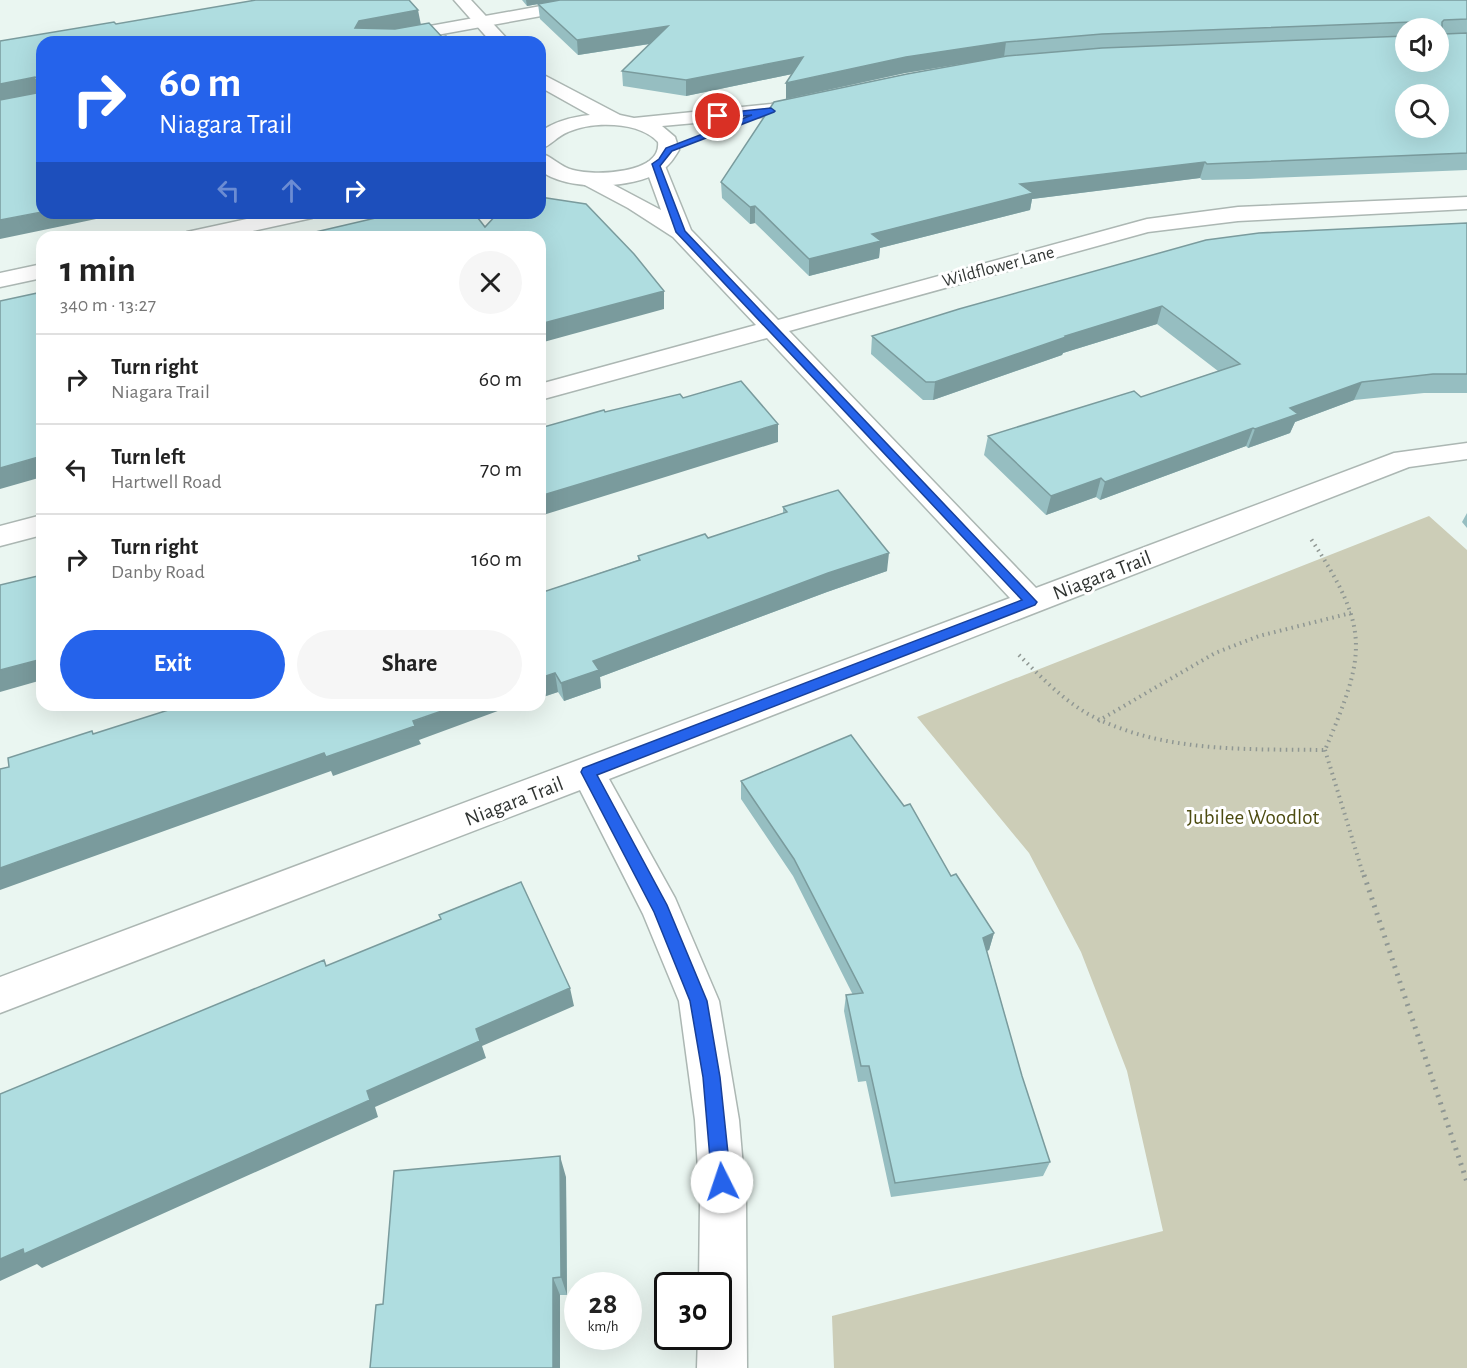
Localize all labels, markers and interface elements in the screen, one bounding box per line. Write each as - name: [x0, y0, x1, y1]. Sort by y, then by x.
- map controls: [1395, 18, 1449, 138]
- button: sound: [1395, 18, 1449, 72]
- icon: right: [60, 60, 138, 138]
- text: 60 m: [159, 62, 241, 104]
- button: search: [1395, 84, 1449, 138]
- pin: [692, 90, 743, 141]
- icon: arrive: [701, 99, 734, 132]
- text: Niagara Trail: [159, 111, 292, 138]
- icon: left: [212, 174, 245, 207]
- icon: ahead: [275, 174, 308, 207]
- icon: right: [338, 174, 371, 207]
- street label: Wildflower Lane: [940, 243, 1056, 291]
- button: close: [459, 251, 522, 314]
- text: 1 min: [60, 252, 136, 288]
- text: 340 m · 13:27: [60, 295, 156, 315]
- text: Turn right: [111, 356, 198, 378]
- icon: right: [60, 363, 93, 396]
- text: 60 m: [479, 368, 522, 390]
- text: Niagara Trail: [111, 382, 210, 402]
- text: Turn left: [111, 446, 185, 468]
- icon: left: [60, 453, 93, 486]
- text: 70 m: [480, 458, 522, 480]
- text: Hartwell Road: [111, 472, 222, 492]
- text: Turn right: [111, 536, 198, 558]
- icon: right: [60, 543, 93, 576]
- street label: Niagara Trail: [1050, 547, 1154, 604]
- text: 160 m: [471, 548, 522, 570]
- text: Danby Road: [111, 562, 205, 582]
- button: Exit: [60, 630, 285, 699]
- button: Share: [297, 630, 522, 699]
- street label: Niagara Trail: [462, 773, 566, 830]
- park label: Jubilee Woodlot: [1187, 807, 1320, 828]
- position arrow: [690, 1150, 754, 1214]
- speed limit sign: 30: [654, 1272, 732, 1350]
- text: 28: [589, 1289, 617, 1319]
- text: km/h: [588, 1319, 618, 1334]

